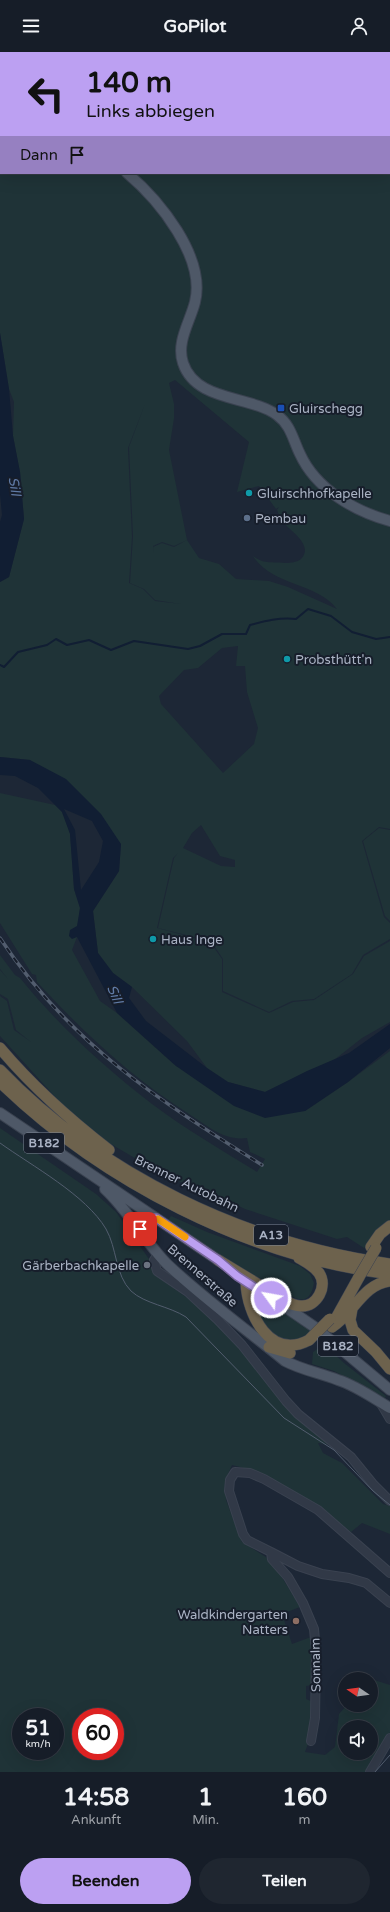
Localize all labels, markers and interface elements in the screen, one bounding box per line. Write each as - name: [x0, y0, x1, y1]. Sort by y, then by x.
- icon: menu: [20, 15, 42, 37]
- text: GoPilot: [164, 15, 226, 37]
- icon: person: [348, 15, 370, 37]
- text: 140 m: [86, 66, 172, 100]
- icon: left: [20, 68, 72, 120]
- text: Links abbiegen: [86, 100, 215, 122]
- icon: arrive: [66, 144, 88, 166]
- text: Dann: [20, 146, 58, 164]
- place label: Gluirschegg: [289, 401, 363, 417]
- marker: Gluirschegg: [276, 403, 286, 413]
- water label: Sill: [5, 475, 25, 498]
- place label: Gluirschhofkapelle: [257, 486, 372, 502]
- marker: Gluirschhofkapelle: [244, 488, 254, 498]
- place label: Pembau: [255, 511, 306, 527]
- marker: Pembau: [242, 513, 252, 523]
- place label: Probsthütt'n: [295, 652, 372, 668]
- marker: Probsthütt'n: [282, 654, 292, 664]
- place label: Haus Inge: [161, 932, 223, 948]
- marker: Haus Inge: [148, 934, 158, 944]
- water label: Sill: [103, 982, 127, 1008]
- road number: B182: [24, 1133, 64, 1153]
- street label: Brenner Autobahn: [132, 1152, 241, 1216]
- pin: [123, 1212, 157, 1246]
- icon: arrive: [129, 1218, 151, 1240]
- road number: A13: [254, 1225, 288, 1245]
- street label: Brennerstraße: [164, 1241, 241, 1311]
- place label: Gärberbachkapelle: [22, 1258, 139, 1274]
- marker: Gärberbachkapelle: [142, 1260, 152, 1270]
- position arrow: [250, 1277, 292, 1319]
- road number: B182: [318, 1336, 358, 1356]
- place label: Waldkindergarten Natters: [177, 1607, 288, 1638]
- marker: Waldkindergarten Natters: [291, 1616, 301, 1626]
- street label: Sonnalm: [308, 1638, 324, 1692]
- north arrow: [338, 1672, 378, 1712]
- map controls: [338, 1672, 378, 1760]
- speed limit sign: 60: [72, 1708, 124, 1760]
- text: 51: [25, 1717, 51, 1741]
- button: sound: [338, 1720, 378, 1760]
- text: km/h: [25, 1738, 51, 1750]
- text: 14:58: [63, 1783, 129, 1812]
- text: 1: [198, 1783, 213, 1812]
- text: 160: [282, 1783, 327, 1812]
- text: Ankunft: [71, 1812, 121, 1828]
- text: Min.: [192, 1812, 219, 1828]
- text: m: [299, 1812, 311, 1828]
- button: Beenden: [20, 1858, 191, 1904]
- button: Teilen: [199, 1858, 370, 1904]

